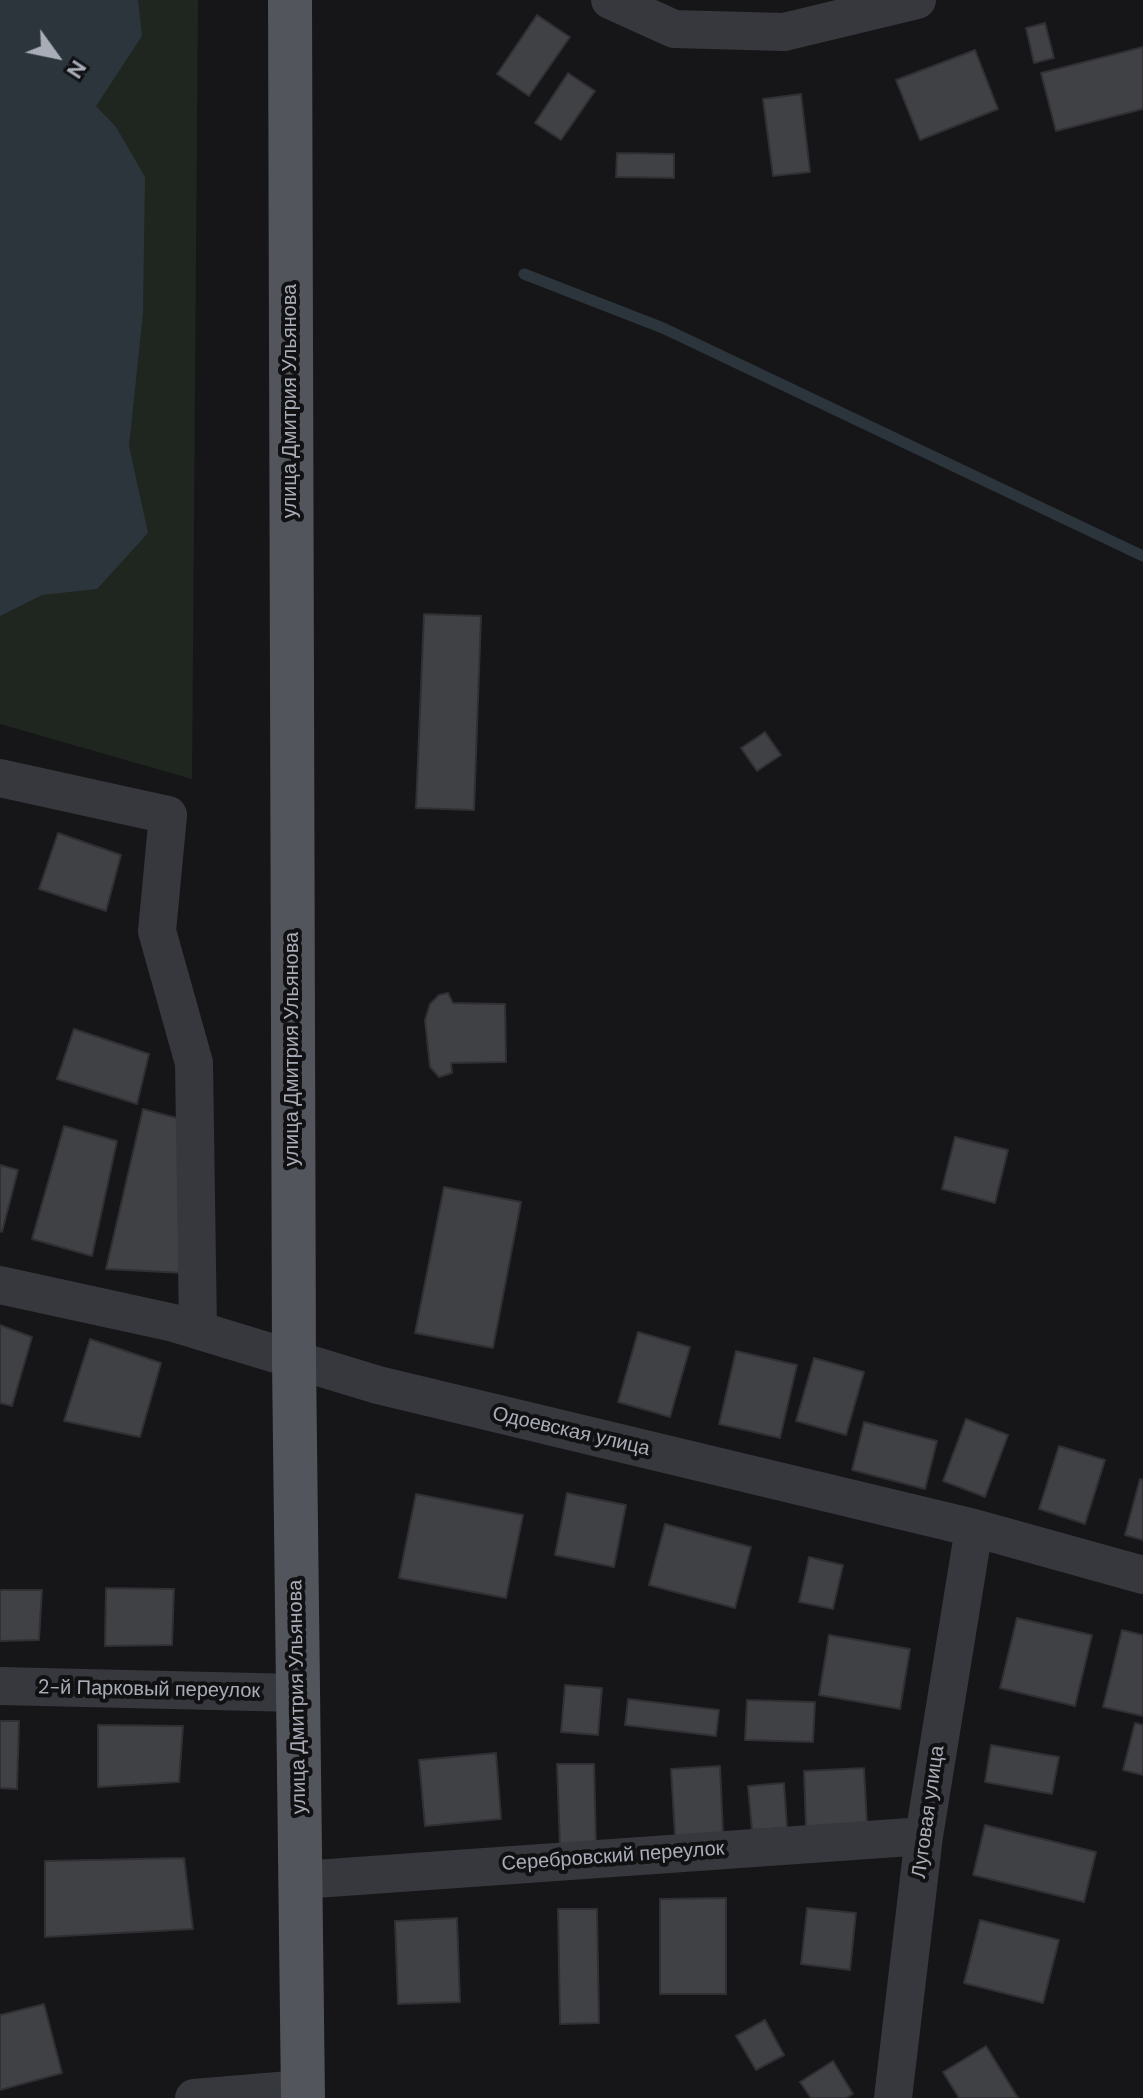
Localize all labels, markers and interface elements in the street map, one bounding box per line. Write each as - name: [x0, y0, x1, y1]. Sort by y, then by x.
- north arrow: [16, 16, 96, 96]
- text: N: [60, 55, 93, 84]
- street label: улица Дмитрия Ульянова: [279, 284, 303, 518]
- street label: улица Дмитрия Ульянова: [281, 932, 305, 1166]
- street label: Одоевская улица: [490, 1402, 652, 1462]
- street label: улица Дмитрия Ульянова: [284, 1580, 312, 1814]
- street label: 2-й Парковый переулок: [38, 1676, 260, 1704]
- street label: Луговая улица: [908, 1744, 950, 1880]
- street label: Серебровский переулок: [501, 1837, 725, 1877]

